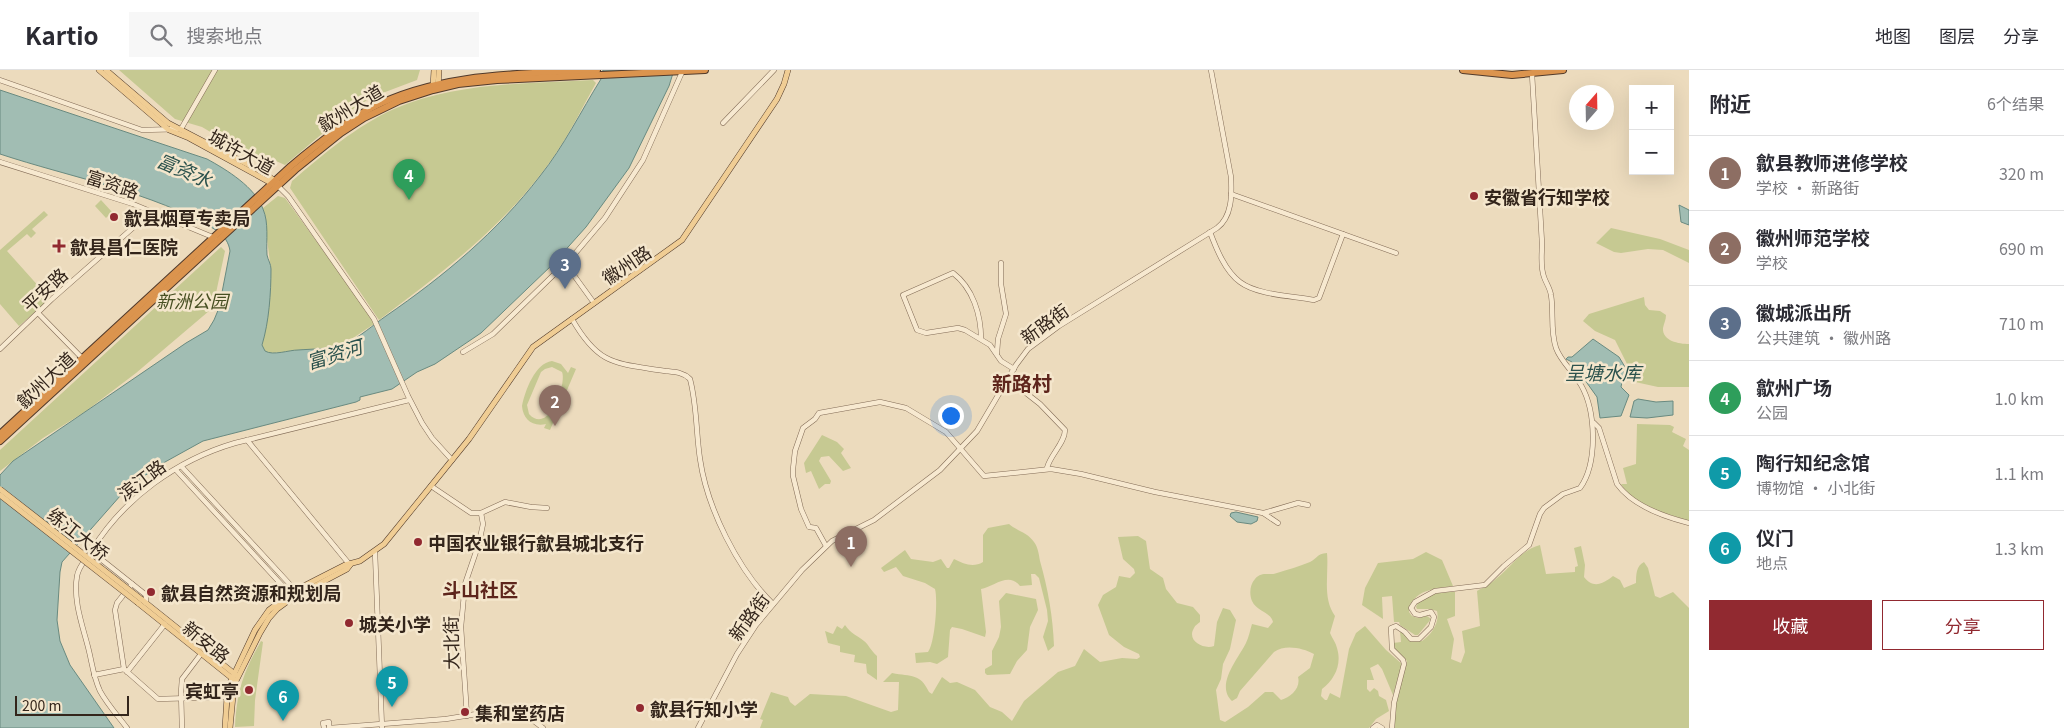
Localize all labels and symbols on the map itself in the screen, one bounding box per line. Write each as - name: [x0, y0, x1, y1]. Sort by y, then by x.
- street label: 歙州大道: [312, 77, 388, 137]
- north arrow: [1569, 85, 1614, 130]
- street label: 城许大道: [204, 122, 280, 180]
- water label: 富资水: [153, 145, 217, 193]
- pin: 4: [393, 159, 425, 200]
- street label: 富资路: [83, 162, 143, 204]
- place label: 安徽省行知学校: [1484, 183, 1610, 209]
- marker: 安徽省行知学校: [1468, 190, 1480, 202]
- place label: 歙县烟草专卖局: [124, 204, 250, 230]
- marker: 歙县烟草专卖局: [108, 211, 120, 223]
- place label: 歙县昌仁医院: [70, 233, 178, 259]
- street label: 徽州路: [596, 238, 656, 290]
- marker: 歙县昌仁医院: [52, 239, 66, 253]
- pin: 3: [549, 248, 581, 289]
- street label: 平安路: [15, 261, 73, 317]
- park label: 新洲公园: [156, 287, 231, 313]
- street label: 新路街: [1015, 297, 1073, 349]
- water label: 富资河: [303, 331, 369, 374]
- street label: 歙州大道: [10, 345, 80, 413]
- water label: 呈塘水库: [1565, 358, 1644, 385]
- district label: 新路村: [992, 368, 1052, 397]
- pin: 2: [539, 385, 571, 426]
- your location: [938, 403, 964, 429]
- street label: 滨江路: [112, 452, 170, 506]
- street label: 练江大桥: [43, 501, 115, 565]
- pin: 1: [835, 526, 867, 567]
- place label: 中国农业银行歙县城北支行: [428, 529, 644, 555]
- marker: 中国农业银行歙县城北支行: [412, 536, 424, 548]
- district label: 斗山社区: [442, 575, 518, 602]
- place label: 歙县自然资源和规划局: [161, 579, 341, 605]
- marker: 歙县自然资源和规划局: [145, 586, 157, 598]
- street label: 新路街: [722, 587, 774, 645]
- place label: 城关小学: [359, 610, 431, 636]
- street label: 新安路: [178, 614, 236, 668]
- street label: 大北街: [437, 616, 463, 670]
- marker: 城关小学: [343, 617, 355, 629]
- pin: 5: [376, 666, 408, 707]
- place label: 宾虹亭: [185, 677, 239, 703]
- pin: 6: [267, 680, 299, 721]
- marker: 宾虹亭: [243, 684, 255, 696]
- scale bar: [15, 693, 129, 716]
- place label: 歙县行知小学: [650, 695, 758, 721]
- place label: 集和堂药店: [475, 699, 565, 725]
- marker: 歙县行知小学: [634, 702, 646, 714]
- marker: 集和堂药店: [459, 706, 471, 718]

